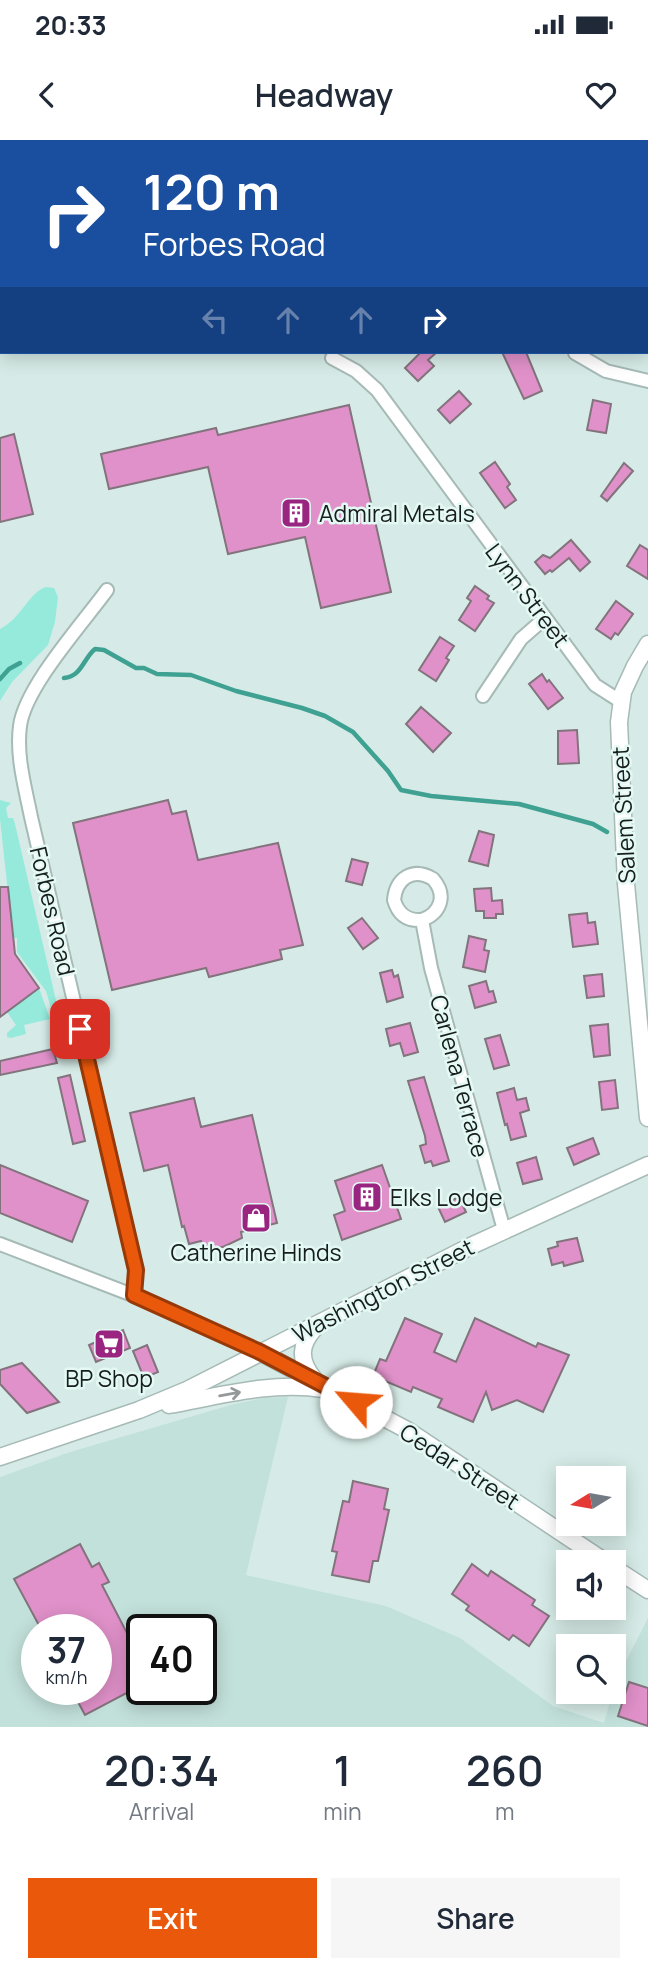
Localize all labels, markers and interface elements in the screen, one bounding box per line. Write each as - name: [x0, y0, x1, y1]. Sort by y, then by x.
- text: 20:33: [35, 7, 107, 43]
- text: Headway: [255, 73, 393, 117]
- icon: back: [28, 76, 66, 114]
- icon: heart: [582, 76, 620, 114]
- text: 120 m: [143, 158, 280, 225]
- icon: right: [28, 168, 119, 259]
- text: Forbes Road: [143, 222, 326, 266]
- icon: left: [196, 301, 234, 339]
- icon: ahead: [269, 301, 307, 339]
- icon: ahead: [342, 301, 380, 339]
- icon: right: [415, 301, 453, 339]
- building icon: Admiral Metals: [279, 496, 313, 530]
- place label: Admiral Metals: [319, 497, 475, 529]
- street label: Lynn Street: [478, 537, 578, 653]
- street label: Salem Street: [603, 746, 643, 884]
- street label: Forbes Road: [23, 843, 83, 979]
- street label: Carlena Terrace: [423, 991, 497, 1161]
- pin: [50, 999, 110, 1059]
- icon: arrive: [61, 1010, 99, 1048]
- building icon: Elks Lodge: [350, 1180, 384, 1214]
- place label: Elks Lodge: [390, 1181, 502, 1213]
- shop icon: Catherine Hinds: [239, 1201, 273, 1235]
- street label: Washington Street: [287, 1230, 479, 1350]
- place label: Catherine Hinds: [170, 1236, 342, 1268]
- supermarket icon: BP Shop: [92, 1327, 126, 1361]
- place label: BP Shop: [65, 1362, 153, 1394]
- position arrow: [319, 1365, 393, 1439]
- one-way arrow: [218, 1387, 241, 1400]
- street label: Cedar Street: [394, 1415, 526, 1517]
- north arrow: [556, 1466, 626, 1536]
- map controls: [556, 1466, 626, 1704]
- button: sound: [556, 1550, 626, 1620]
- speed limit sign: 40: [126, 1614, 217, 1705]
- text: 37: [47, 1626, 86, 1674]
- button: search: [556, 1634, 626, 1704]
- text: km/h: [46, 1665, 87, 1689]
- text: 20:34: [104, 1741, 219, 1799]
- text: 1: [334, 1741, 351, 1799]
- text: 260: [466, 1741, 544, 1799]
- text: Arrival: [129, 1795, 194, 1827]
- text: min: [323, 1795, 362, 1827]
- text: m: [495, 1795, 515, 1827]
- button: Exit: [28, 1878, 317, 1958]
- button: Share: [331, 1878, 620, 1958]

